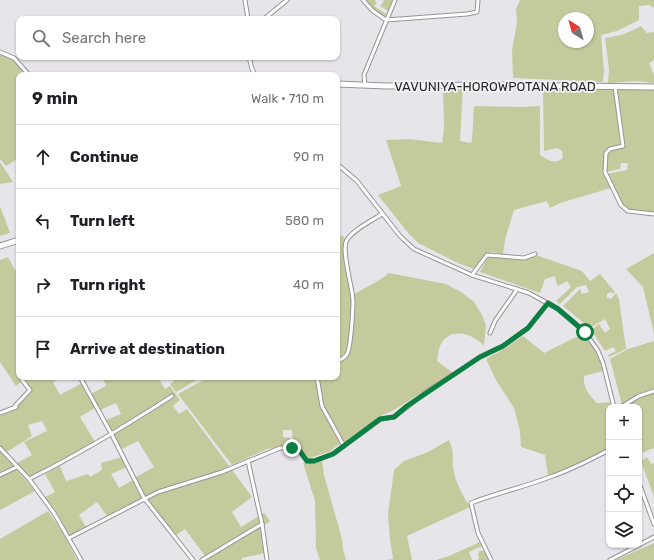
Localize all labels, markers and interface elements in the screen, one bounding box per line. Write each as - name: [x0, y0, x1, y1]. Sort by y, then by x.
- north arrow: [558, 12, 594, 48]
- search box: [16, 16, 340, 60]
- icon: search: [30, 27, 52, 49]
- text: Search here: [62, 29, 146, 47]
- street label: VAVUNIYA-HOROWPOTANA ROAD: [394, 79, 596, 94]
- text: 9 min: [32, 88, 78, 108]
- text: Walk · 710 m: [251, 91, 324, 106]
- icon: ahead: [32, 146, 54, 168]
- text: Continue: [70, 148, 139, 166]
- text: 90 m: [293, 149, 324, 164]
- icon: left: [32, 210, 54, 232]
- text: Turn left: [70, 212, 135, 230]
- text: 580 m: [285, 213, 324, 228]
- icon: right: [32, 274, 54, 296]
- text: Turn right: [70, 276, 145, 294]
- text: 40 m: [293, 277, 324, 292]
- route start: [576, 323, 594, 341]
- icon: arrive: [32, 338, 54, 360]
- text: Arrive at destination: [70, 340, 225, 358]
- map controls: [606, 404, 642, 548]
- button: +: [606, 404, 642, 440]
- route end: [283, 439, 301, 457]
- button: −: [606, 440, 642, 476]
- button: locate: [606, 476, 642, 512]
- button: layers: [606, 512, 642, 548]

